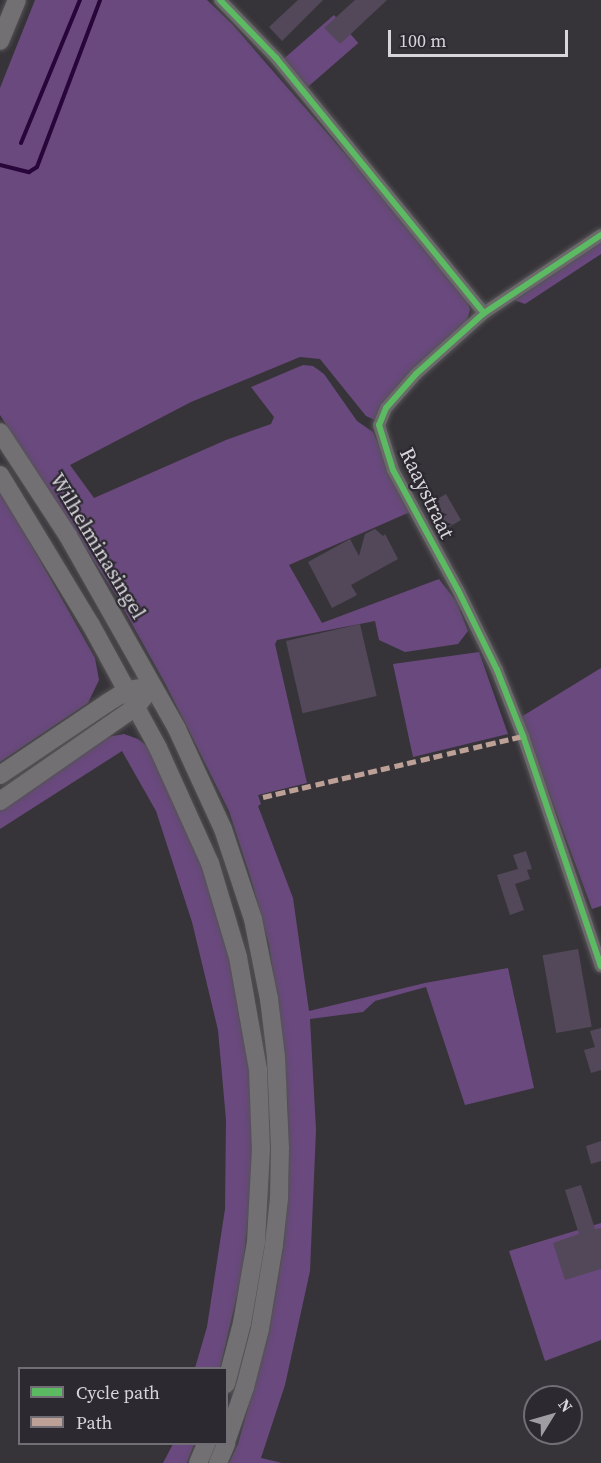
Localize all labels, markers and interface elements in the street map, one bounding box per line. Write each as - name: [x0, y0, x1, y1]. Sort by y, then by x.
- scale bar: [391, 18, 571, 56]
- text: 100 m: [399, 28, 446, 53]
- street label: Raaystraat: [394, 443, 460, 543]
- street label: Wilhelminasingel: [45, 468, 151, 624]
- legend: [18, 1367, 228, 1445]
- text: Cycle path: [76, 1380, 160, 1405]
- north arrow: [523, 1385, 583, 1445]
- text: N: [553, 1394, 578, 1417]
- text: Path: [76, 1410, 112, 1435]

